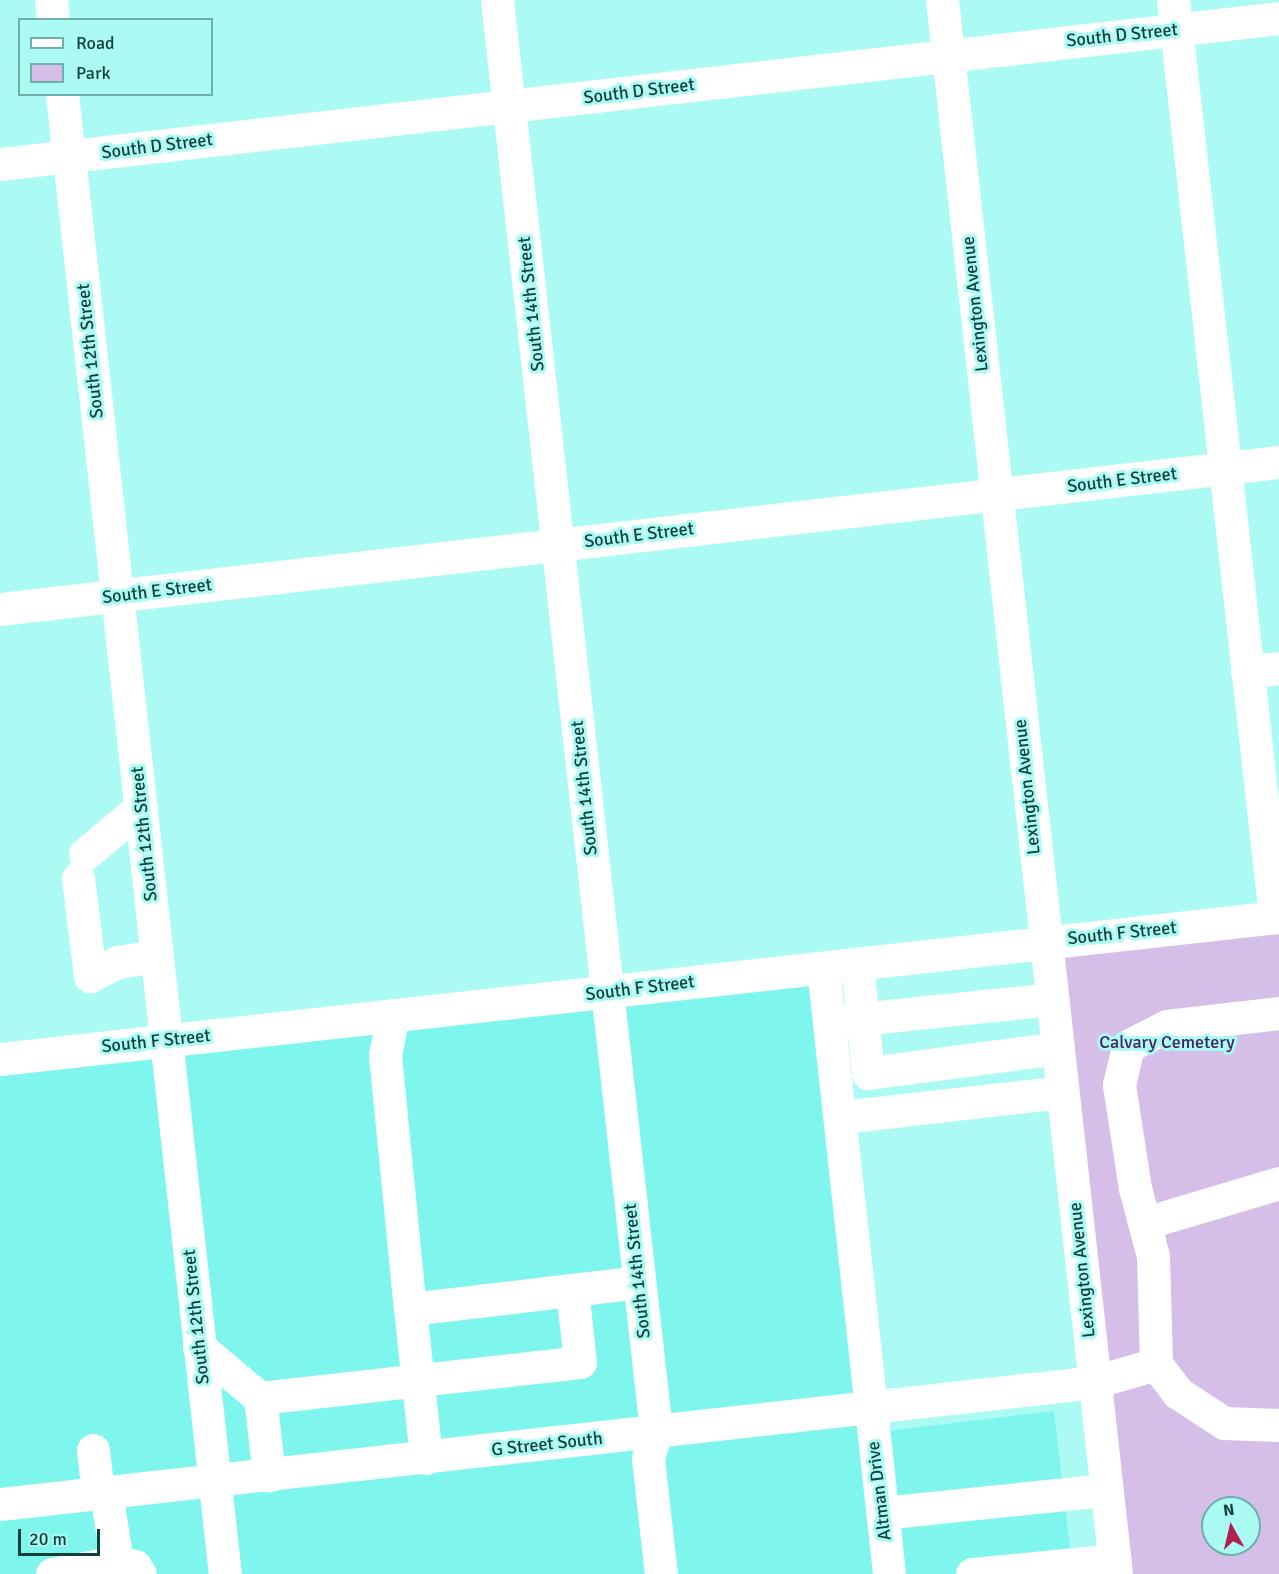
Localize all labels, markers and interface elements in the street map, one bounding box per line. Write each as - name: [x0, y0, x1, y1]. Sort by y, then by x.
- legend: [18, 18, 213, 96]
- street label: South D Street: [1065, 18, 1179, 52]
- text: Road: [76, 32, 115, 54]
- text: Park: [76, 62, 111, 84]
- street label: South D Street: [582, 73, 696, 109]
- street label: South D Street: [100, 128, 214, 164]
- street label: South 14th Street: [513, 235, 549, 373]
- street label: Lexington Avenue: [957, 235, 993, 373]
- street label: South 12th Street: [72, 282, 108, 420]
- street label: South E Street: [1066, 463, 1178, 497]
- street label: South E Street: [583, 518, 695, 552]
- street label: South E Street: [101, 574, 213, 608]
- street label: Lexington Avenue: [1009, 718, 1045, 856]
- street label: South 14th Street: [566, 719, 602, 857]
- street label: South 12th Street: [126, 765, 162, 903]
- street label: South F Street: [1066, 917, 1178, 949]
- street label: South F Street: [584, 971, 696, 1005]
- street label: South F Street: [100, 1025, 212, 1057]
- park label: Calvary Cemetery: [1099, 1031, 1235, 1053]
- street label: Lexington Avenue: [1064, 1201, 1100, 1339]
- street label: South 14th Street: [619, 1202, 655, 1340]
- street label: South 12th Street: [178, 1248, 214, 1386]
- street label: G Street South: [490, 1427, 604, 1461]
- street label: Altman Drive: [862, 1440, 896, 1542]
- north arrow: [1201, 1496, 1261, 1556]
- text: N: [1222, 1499, 1236, 1521]
- scale bar: [21, 1517, 104, 1555]
- text: 20 m: [29, 1528, 67, 1550]

